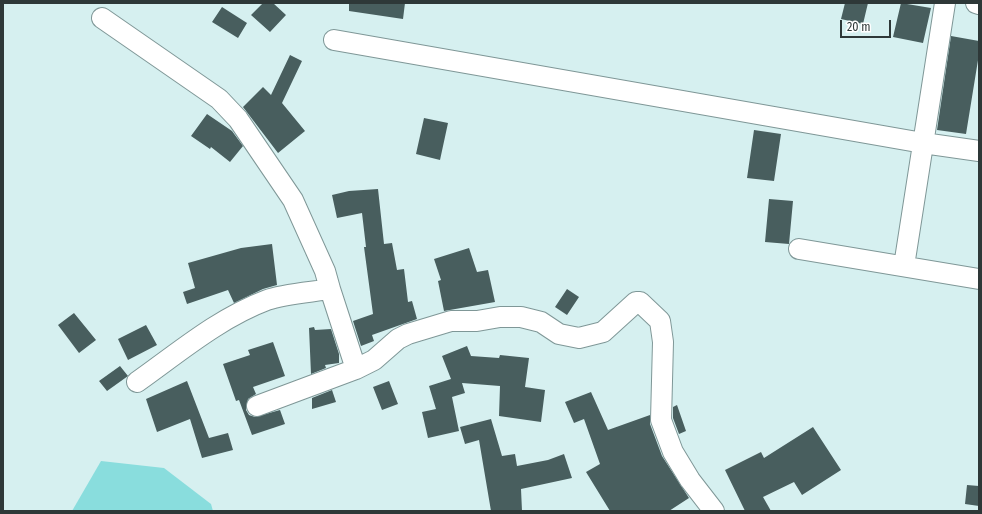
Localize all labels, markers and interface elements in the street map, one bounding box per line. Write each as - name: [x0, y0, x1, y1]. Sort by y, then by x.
- scale bar: [842, 12, 893, 38]
- text: 20 m: [847, 20, 871, 34]

